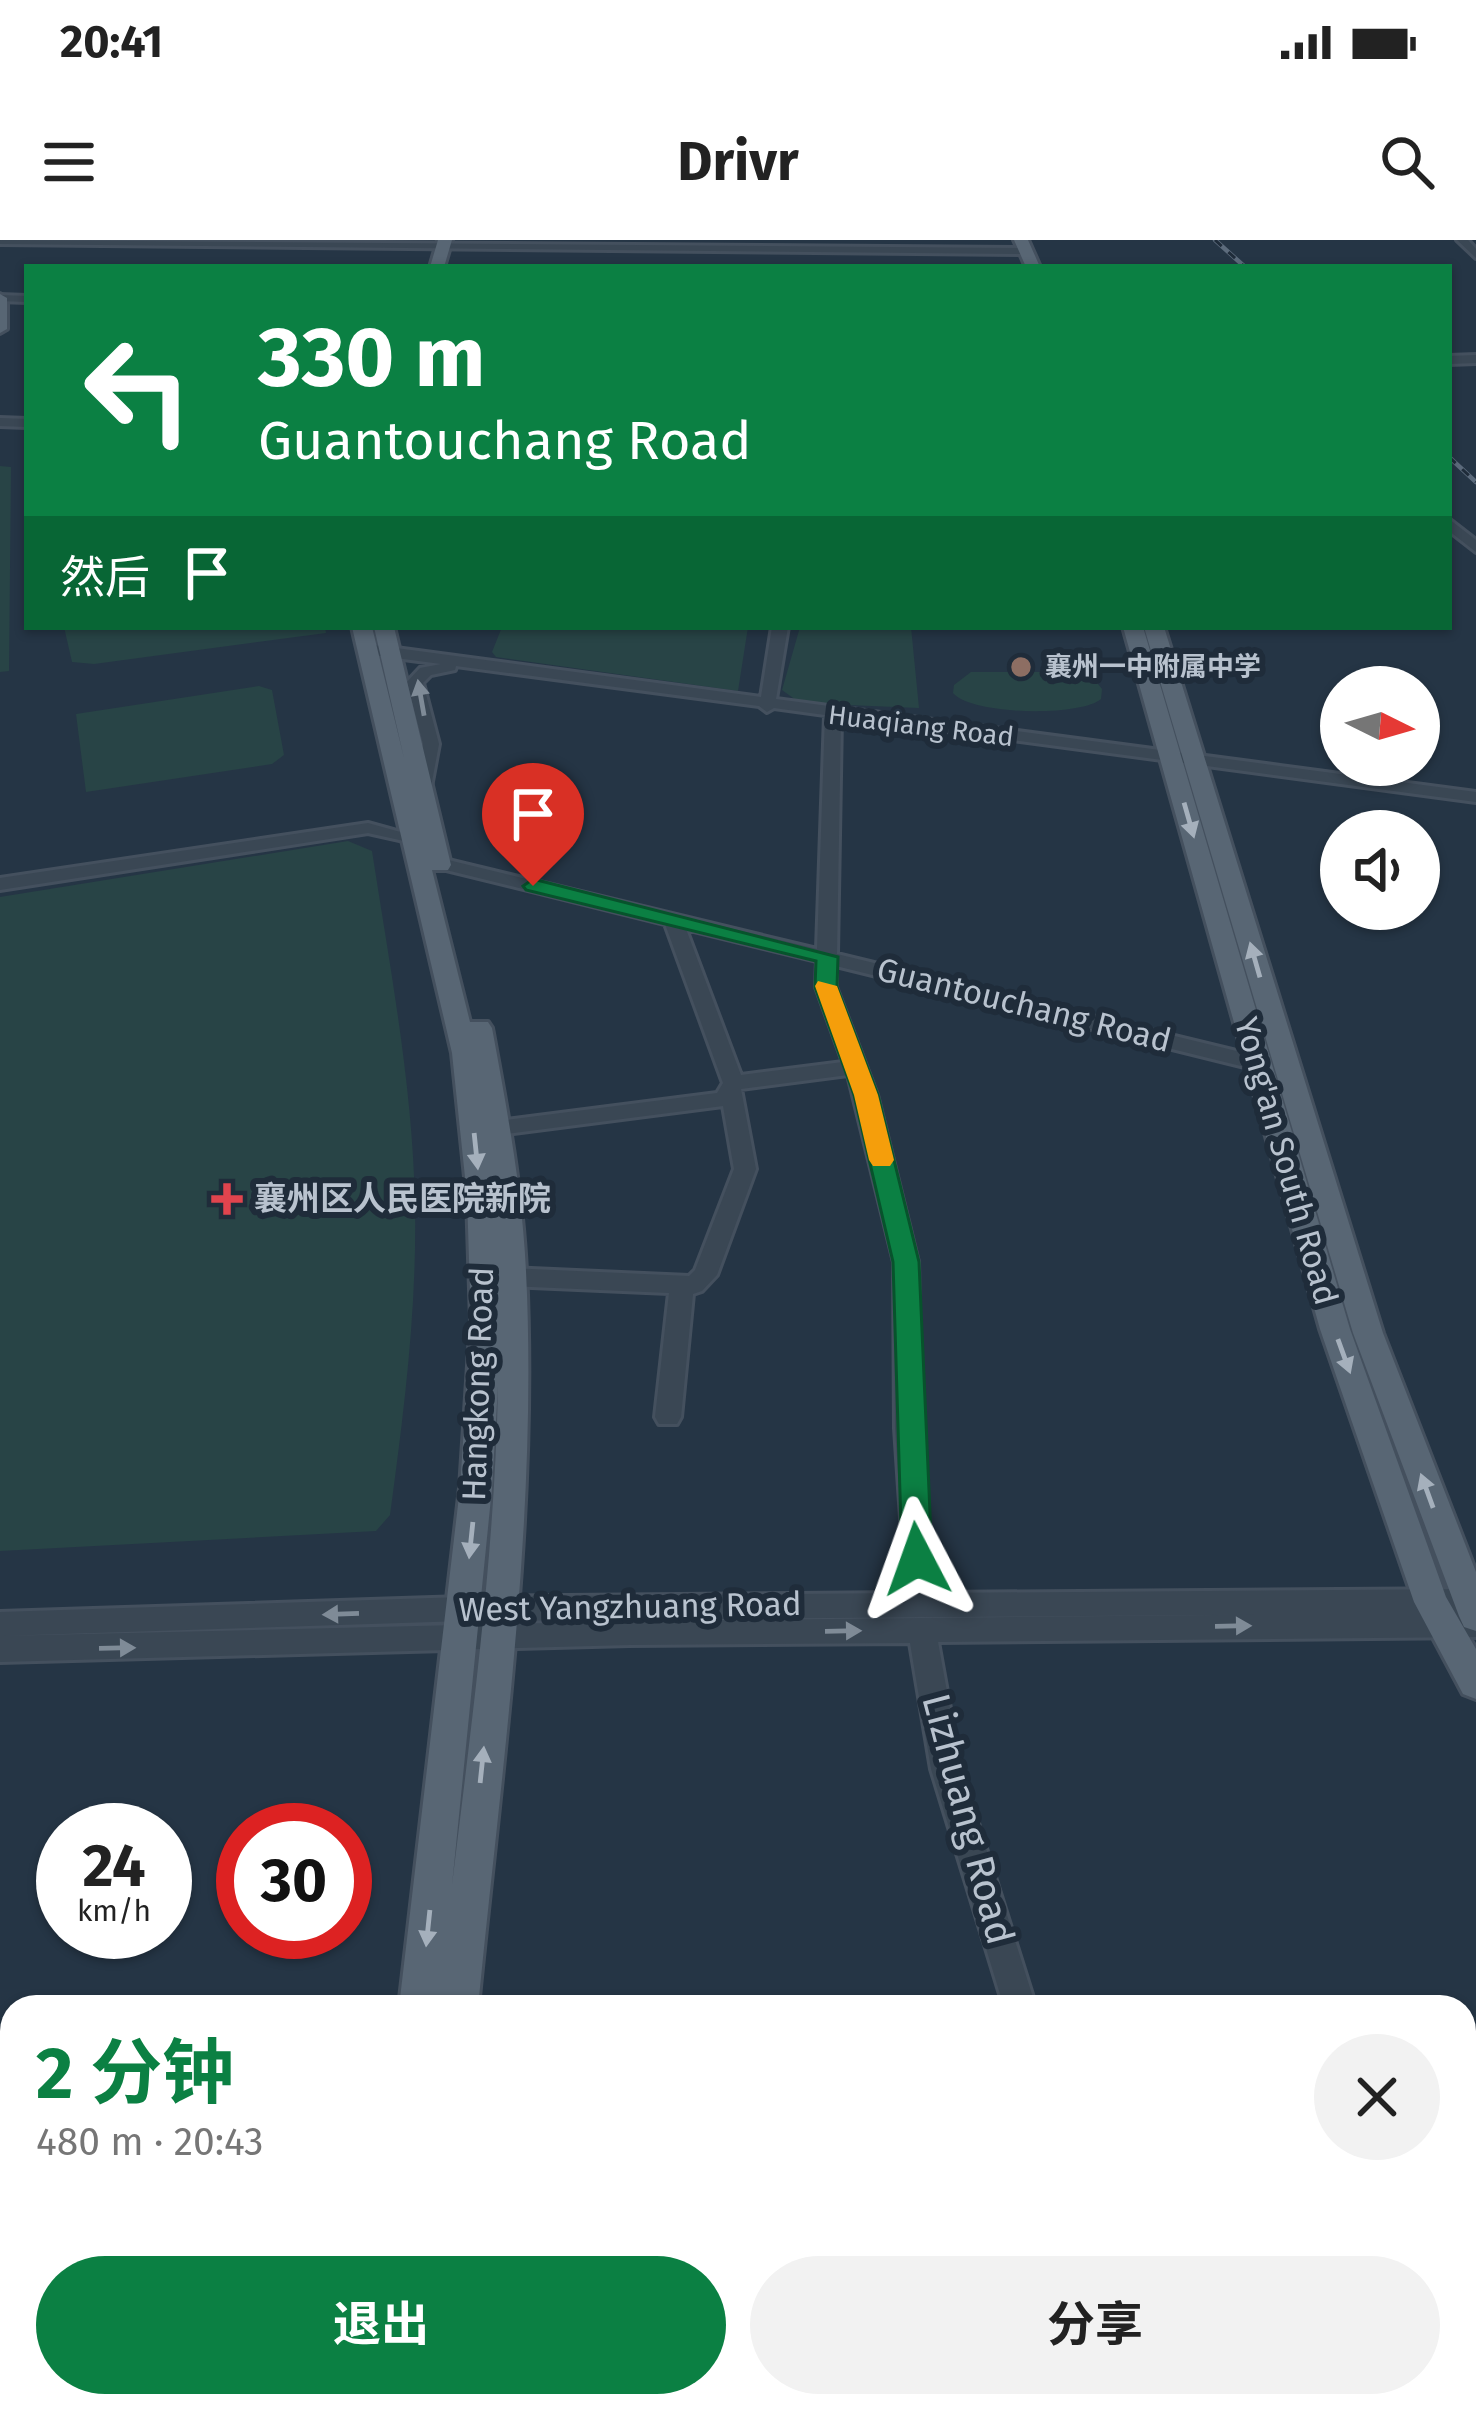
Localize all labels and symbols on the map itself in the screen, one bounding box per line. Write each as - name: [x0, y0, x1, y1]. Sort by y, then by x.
- place label: 襄州一中附属中学: [1045, 651, 1261, 683]
- marker: 襄州一中附属中学: [1008, 654, 1034, 680]
- north arrow: [1320, 666, 1440, 786]
- one-way arrow: [411, 679, 430, 717]
- street label: Huaqiang Road: [826, 699, 1016, 753]
- pin: [482, 763, 584, 886]
- one-way arrow: [1180, 802, 1199, 839]
- one-way arrow: [1245, 941, 1263, 978]
- street label: Guantouchang Road: [873, 949, 1175, 1061]
- street label: Yong'an South Road: [1226, 1013, 1346, 1309]
- one-way arrow: [467, 1133, 486, 1170]
- place label: 襄州区人民医院新院: [254, 1179, 551, 1219]
- marker: 襄州区人民医院新院: [211, 1183, 243, 1215]
- street label: Hangkong Road: [454, 1266, 502, 1502]
- one-way arrow: [1336, 1338, 1354, 1374]
- one-way arrow: [1417, 1473, 1435, 1509]
- position arrow: [854, 1496, 980, 1622]
- one-way arrow: [461, 1522, 480, 1559]
- street label: West Yangzhuang Road: [458, 1584, 802, 1630]
- one-way arrow: [321, 1605, 359, 1624]
- one-way arrow: [1215, 1617, 1253, 1636]
- one-way arrow: [825, 1621, 863, 1641]
- one-way arrow: [99, 1639, 137, 1658]
- street label: Lizhuang Road: [912, 1689, 1024, 1949]
- one-way arrow: [473, 1746, 492, 1783]
- speed limit sign: 30: [216, 1803, 372, 1959]
- one-way arrow: [418, 1910, 437, 1947]

